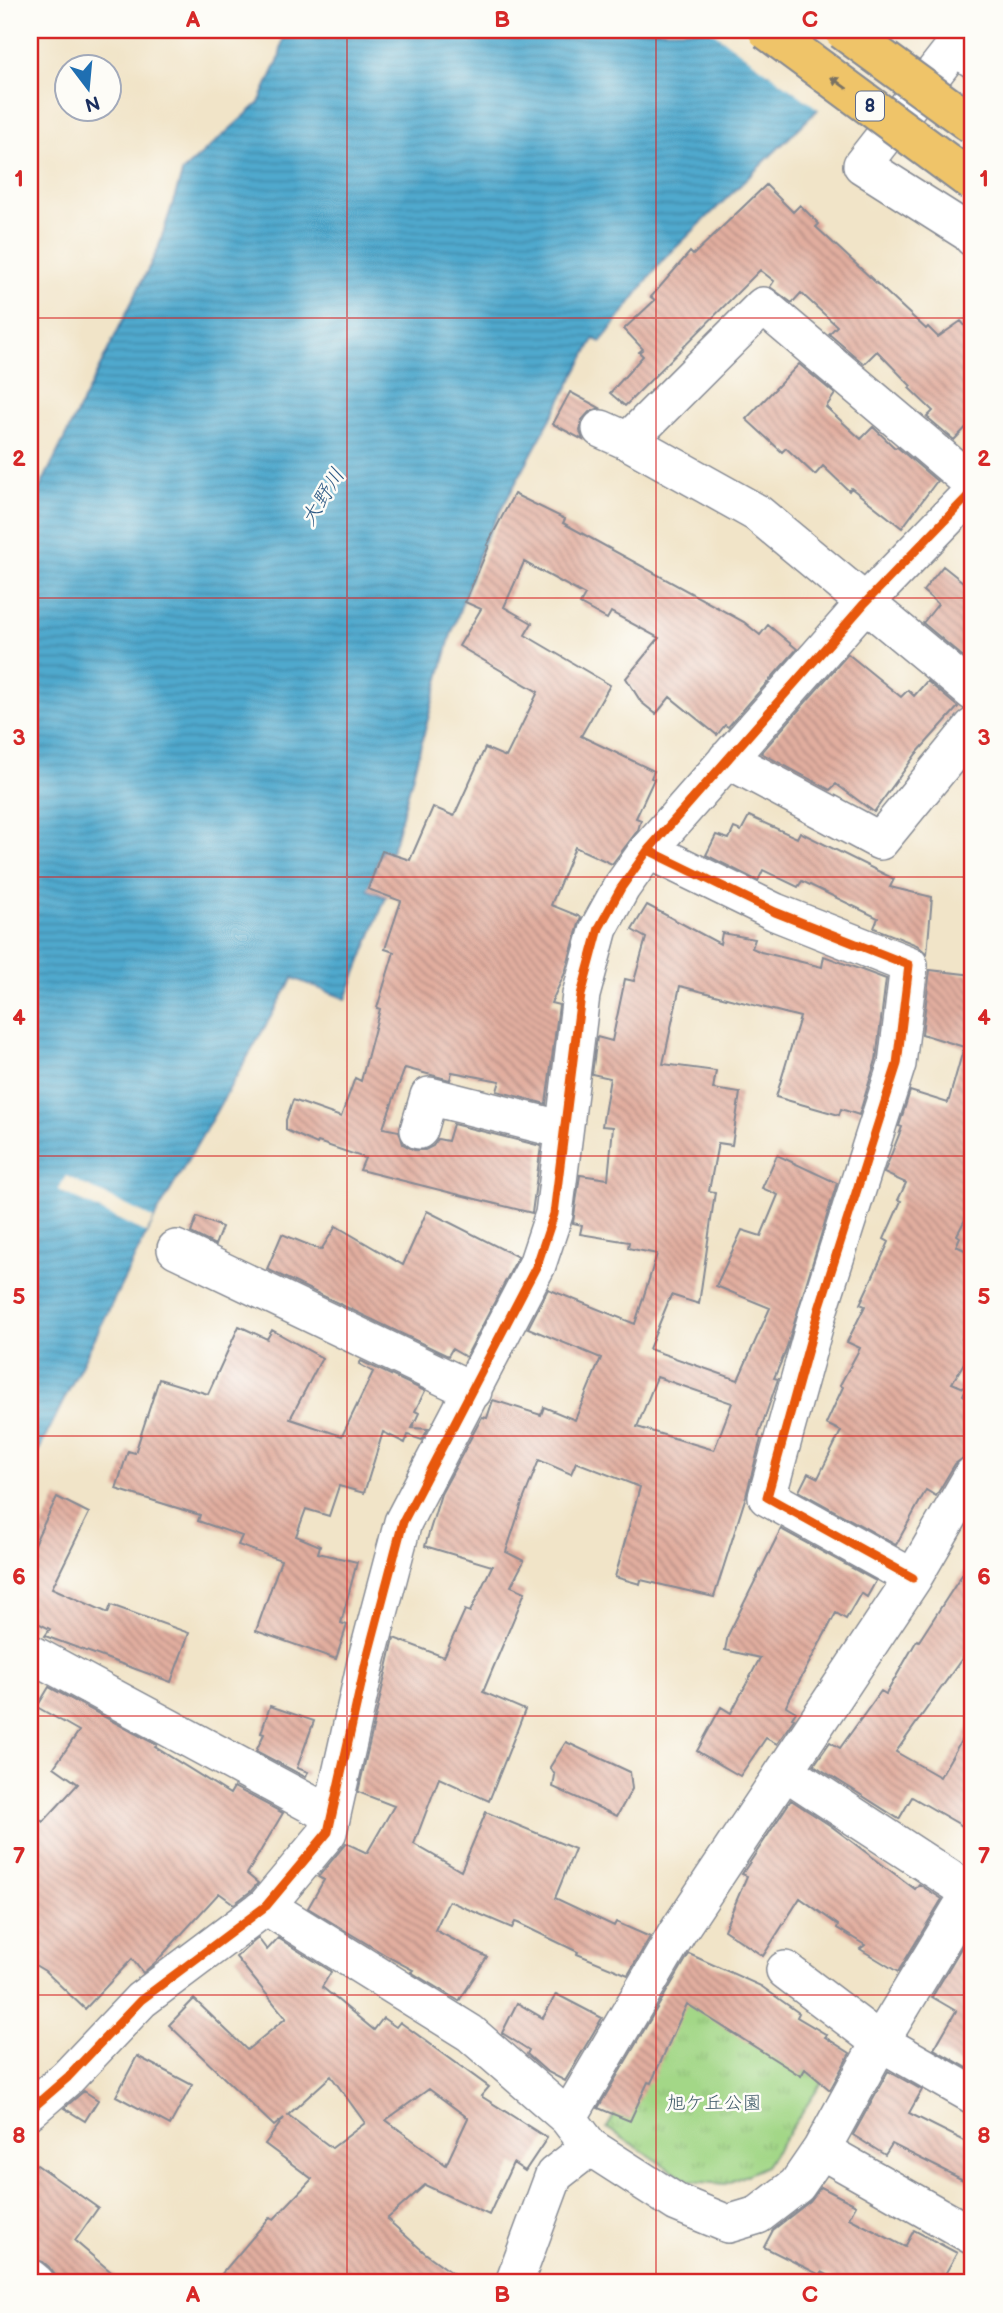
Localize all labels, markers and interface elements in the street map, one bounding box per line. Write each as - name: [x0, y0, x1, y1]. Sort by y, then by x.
- text: A: [185, 6, 201, 34]
- text: B: [494, 6, 510, 34]
- text: C: [802, 6, 818, 34]
- north arrow: [52, 52, 122, 122]
- one-way arrow: [830, 76, 848, 90]
- text: N: [82, 90, 102, 116]
- road number: 8: [856, 92, 884, 120]
- text: 1: [14, 165, 24, 193]
- text: 1: [979, 165, 989, 193]
- text: 2: [12, 445, 26, 473]
- text: 2: [977, 445, 991, 473]
- water label: 大野川: [296, 464, 350, 530]
- text: 3: [12, 724, 26, 752]
- text: 3: [977, 724, 991, 752]
- text: 4: [12, 1004, 26, 1032]
- text: 4: [977, 1004, 991, 1032]
- text: 5: [12, 1283, 26, 1311]
- text: 5: [977, 1283, 991, 1311]
- text: 6: [12, 1563, 26, 1591]
- text: 6: [977, 1563, 991, 1591]
- text: 7: [13, 1842, 26, 1870]
- text: 7: [978, 1842, 991, 1870]
- park label: 旭ケ丘公園: [666, 2092, 762, 2115]
- text: 8: [12, 2122, 26, 2150]
- text: 8: [977, 2122, 991, 2150]
- text: A: [185, 2281, 201, 2309]
- text: B: [494, 2281, 510, 2309]
- text: C: [802, 2281, 818, 2309]

